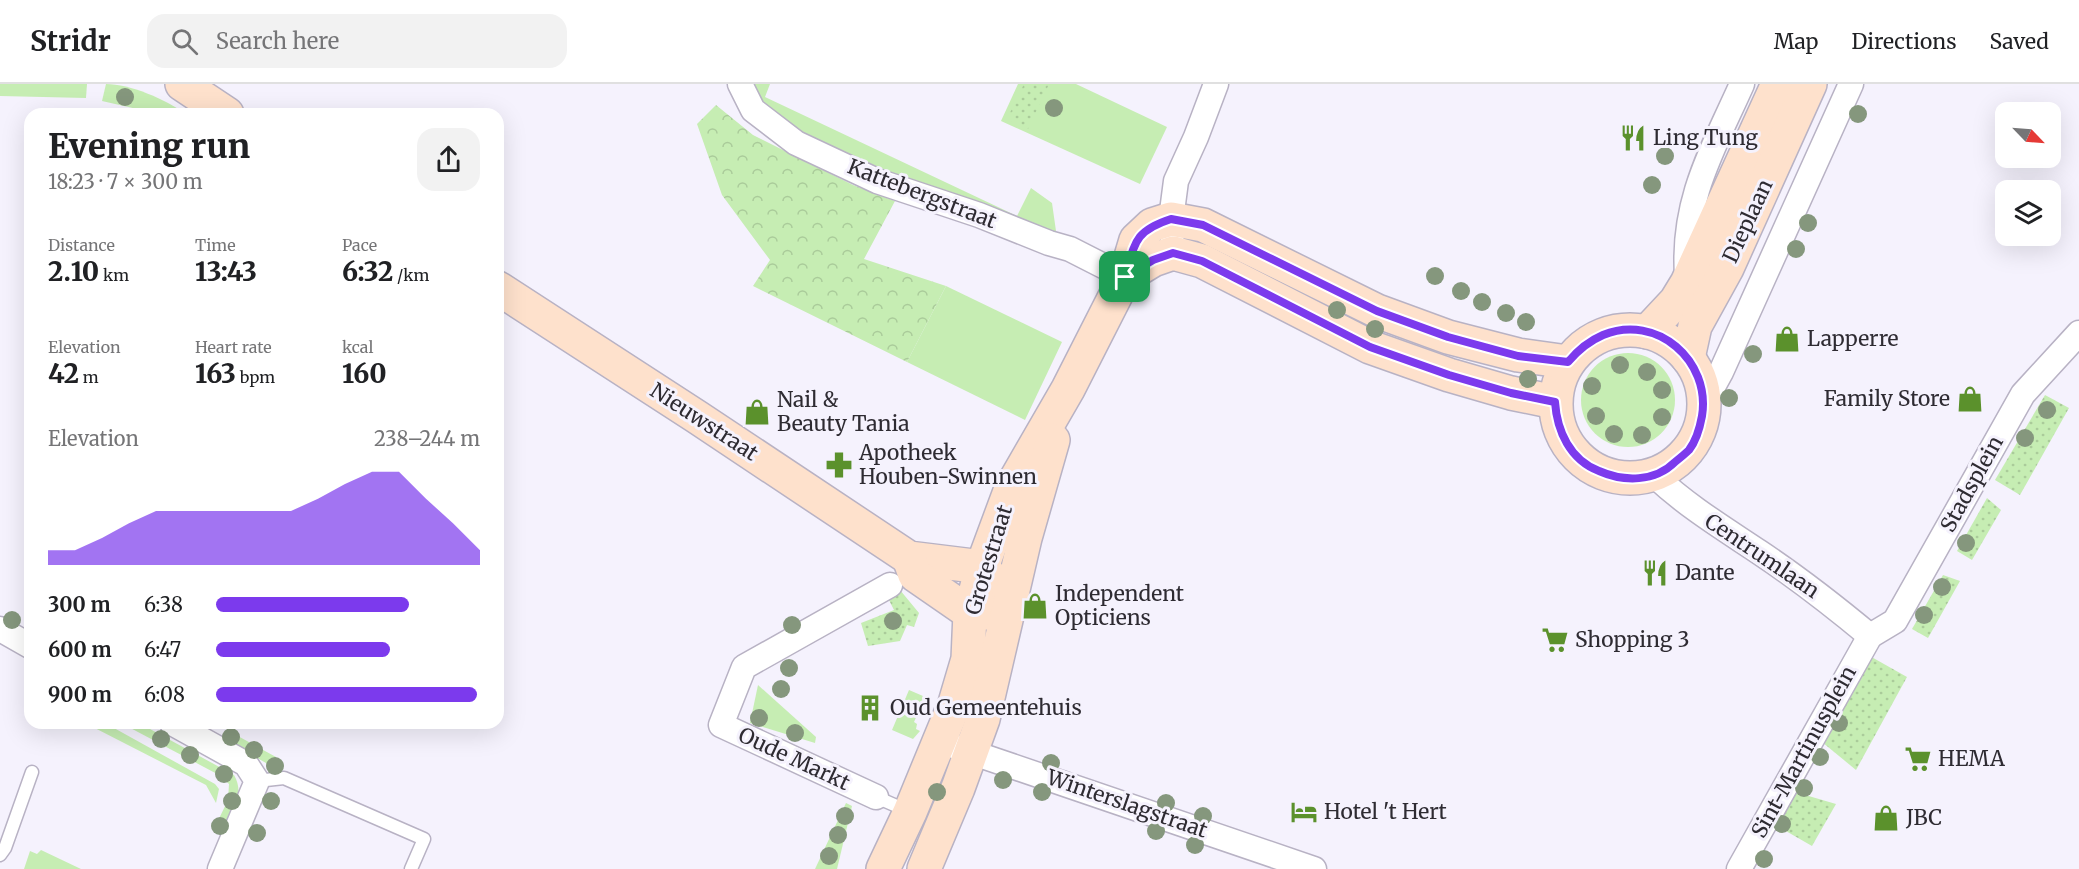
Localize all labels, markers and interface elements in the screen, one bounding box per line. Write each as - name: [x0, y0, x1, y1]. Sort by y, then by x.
- search box: [147, 14, 567, 68]
- text: Stridr: [30, 23, 111, 59]
- icon: search: [168, 25, 201, 58]
- text: Search here: [216, 27, 339, 55]
- text: Map: [1774, 28, 1818, 55]
- text: Directions: [1851, 28, 1956, 55]
- text: Saved: [1989, 28, 2049, 55]
- north arrow: [1995, 102, 2061, 168]
- map controls: [1995, 102, 2061, 246]
- restaurant icon: Ling Tung: [1618, 123, 1648, 153]
- place label: Ling Tung: [1653, 124, 1758, 151]
- text: Evening run: [48, 126, 250, 167]
- button: share: [417, 128, 480, 191]
- street label: Kattebergstraat: [844, 153, 1001, 234]
- text: 18:23 · 7 × 300 m: [48, 169, 203, 194]
- street label: Dieplaan: [1716, 175, 1779, 267]
- button: layers: [1995, 180, 2061, 246]
- text: Distance: [48, 235, 115, 255]
- text: Time: [195, 235, 236, 255]
- text: Pace: [342, 235, 377, 255]
- pin: [1099, 251, 1150, 302]
- text: 2.10: [48, 255, 99, 288]
- text: 13:43: [195, 255, 257, 288]
- text: 6:32: [342, 255, 393, 288]
- icon: arrive: [1108, 260, 1141, 293]
- text: km: [99, 265, 129, 285]
- text: /km: [393, 265, 429, 285]
- shop icon: Lapperre: [1772, 324, 1802, 354]
- place label: Lapperre: [1807, 325, 1899, 352]
- text: Elevation: [48, 337, 121, 357]
- text: Heart rate: [195, 337, 272, 357]
- text: kcal: [342, 337, 373, 357]
- text: 42: [48, 357, 79, 390]
- text: 163: [195, 357, 236, 390]
- text: 160: [342, 357, 387, 390]
- text: m: [79, 367, 99, 387]
- text: bpm: [236, 367, 275, 387]
- street label: Nieuwstraat: [645, 377, 763, 466]
- shop icon: Family Store: [1955, 384, 1985, 414]
- place label: Family Store: [1824, 385, 1950, 412]
- place label: Nail & Beauty Tania: [777, 386, 909, 437]
- shop icon: Nail & Beauty Tania: [742, 397, 772, 427]
- text: Elevation: [48, 426, 139, 451]
- text: 238–244 m: [374, 426, 480, 451]
- street label: Stadsplein: [1934, 431, 2009, 537]
- place label: Apotheek Houben-Swinnen: [858, 439, 1037, 490]
- pharmacy icon: Apotheek Houben-Swinnen: [824, 450, 854, 480]
- street label: Grotestraat: [959, 502, 1018, 618]
- street label: Centrumlaan: [1700, 507, 1825, 604]
- restaurant icon: Dante: [1640, 558, 1670, 588]
- place label: Dante: [1675, 559, 1734, 586]
- place label: Independent Opticiens: [1055, 580, 1184, 631]
- shop icon: Independent Opticiens: [1020, 591, 1050, 621]
- text: 300 m: [48, 592, 111, 617]
- text: 6:38: [144, 592, 183, 617]
- supermarket icon: Shopping 3: [1540, 625, 1570, 655]
- place label: Shopping 3: [1575, 626, 1689, 653]
- text: 600 m: [48, 637, 112, 662]
- text: 6:47: [144, 637, 181, 662]
- street label: Sint-Martinusplein: [1745, 661, 1862, 843]
- text: 900 m: [48, 682, 112, 707]
- text: 6:08: [144, 682, 185, 707]
- building icon: Oud Gemeentehuis: [855, 693, 885, 723]
- place label: Oud Gemeentehuis: [890, 694, 1082, 721]
- street label: Oude Markt: [734, 721, 854, 796]
- supermarket icon: HEMA: [1903, 744, 1933, 774]
- place label: HEMA: [1938, 745, 2005, 772]
- street label: Winterslagstraat: [1042, 763, 1211, 844]
- hotel icon: Hotel 't Hert: [1289, 797, 1319, 827]
- place label: Hotel 't Hert: [1324, 798, 1447, 825]
- shop icon: JBC: [1871, 803, 1901, 833]
- place label: JBC: [1905, 804, 1942, 831]

